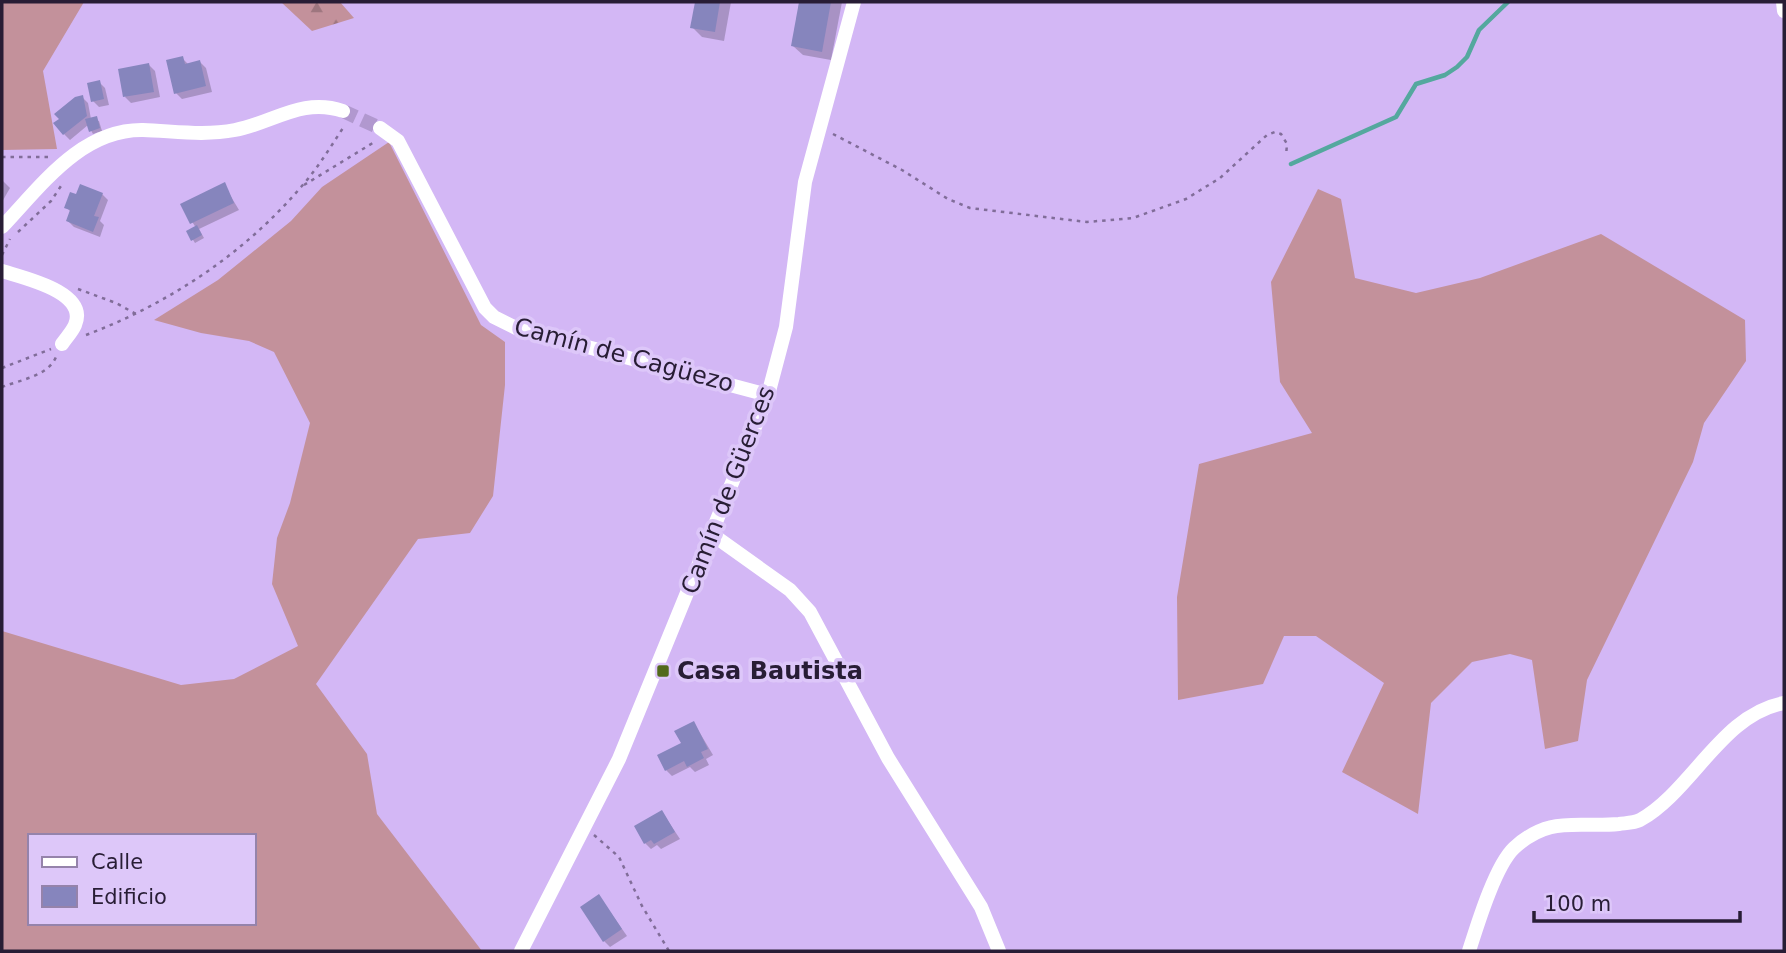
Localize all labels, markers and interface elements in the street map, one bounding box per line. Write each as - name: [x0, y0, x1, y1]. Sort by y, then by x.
- street label: Camín de Cagüezo: [511, 312, 737, 398]
- street label: Camín de Güerces: [675, 382, 781, 598]
- place label: Casa Bautista: [677, 657, 863, 685]
- marker: Casa Bautista: [655, 663, 671, 679]
- legend: [28, 834, 256, 925]
- text: Calle: [91, 850, 143, 874]
- scale bar: [1534, 880, 1740, 924]
- text: Edificio: [91, 885, 167, 909]
- text: 100 m: [1544, 892, 1611, 916]

